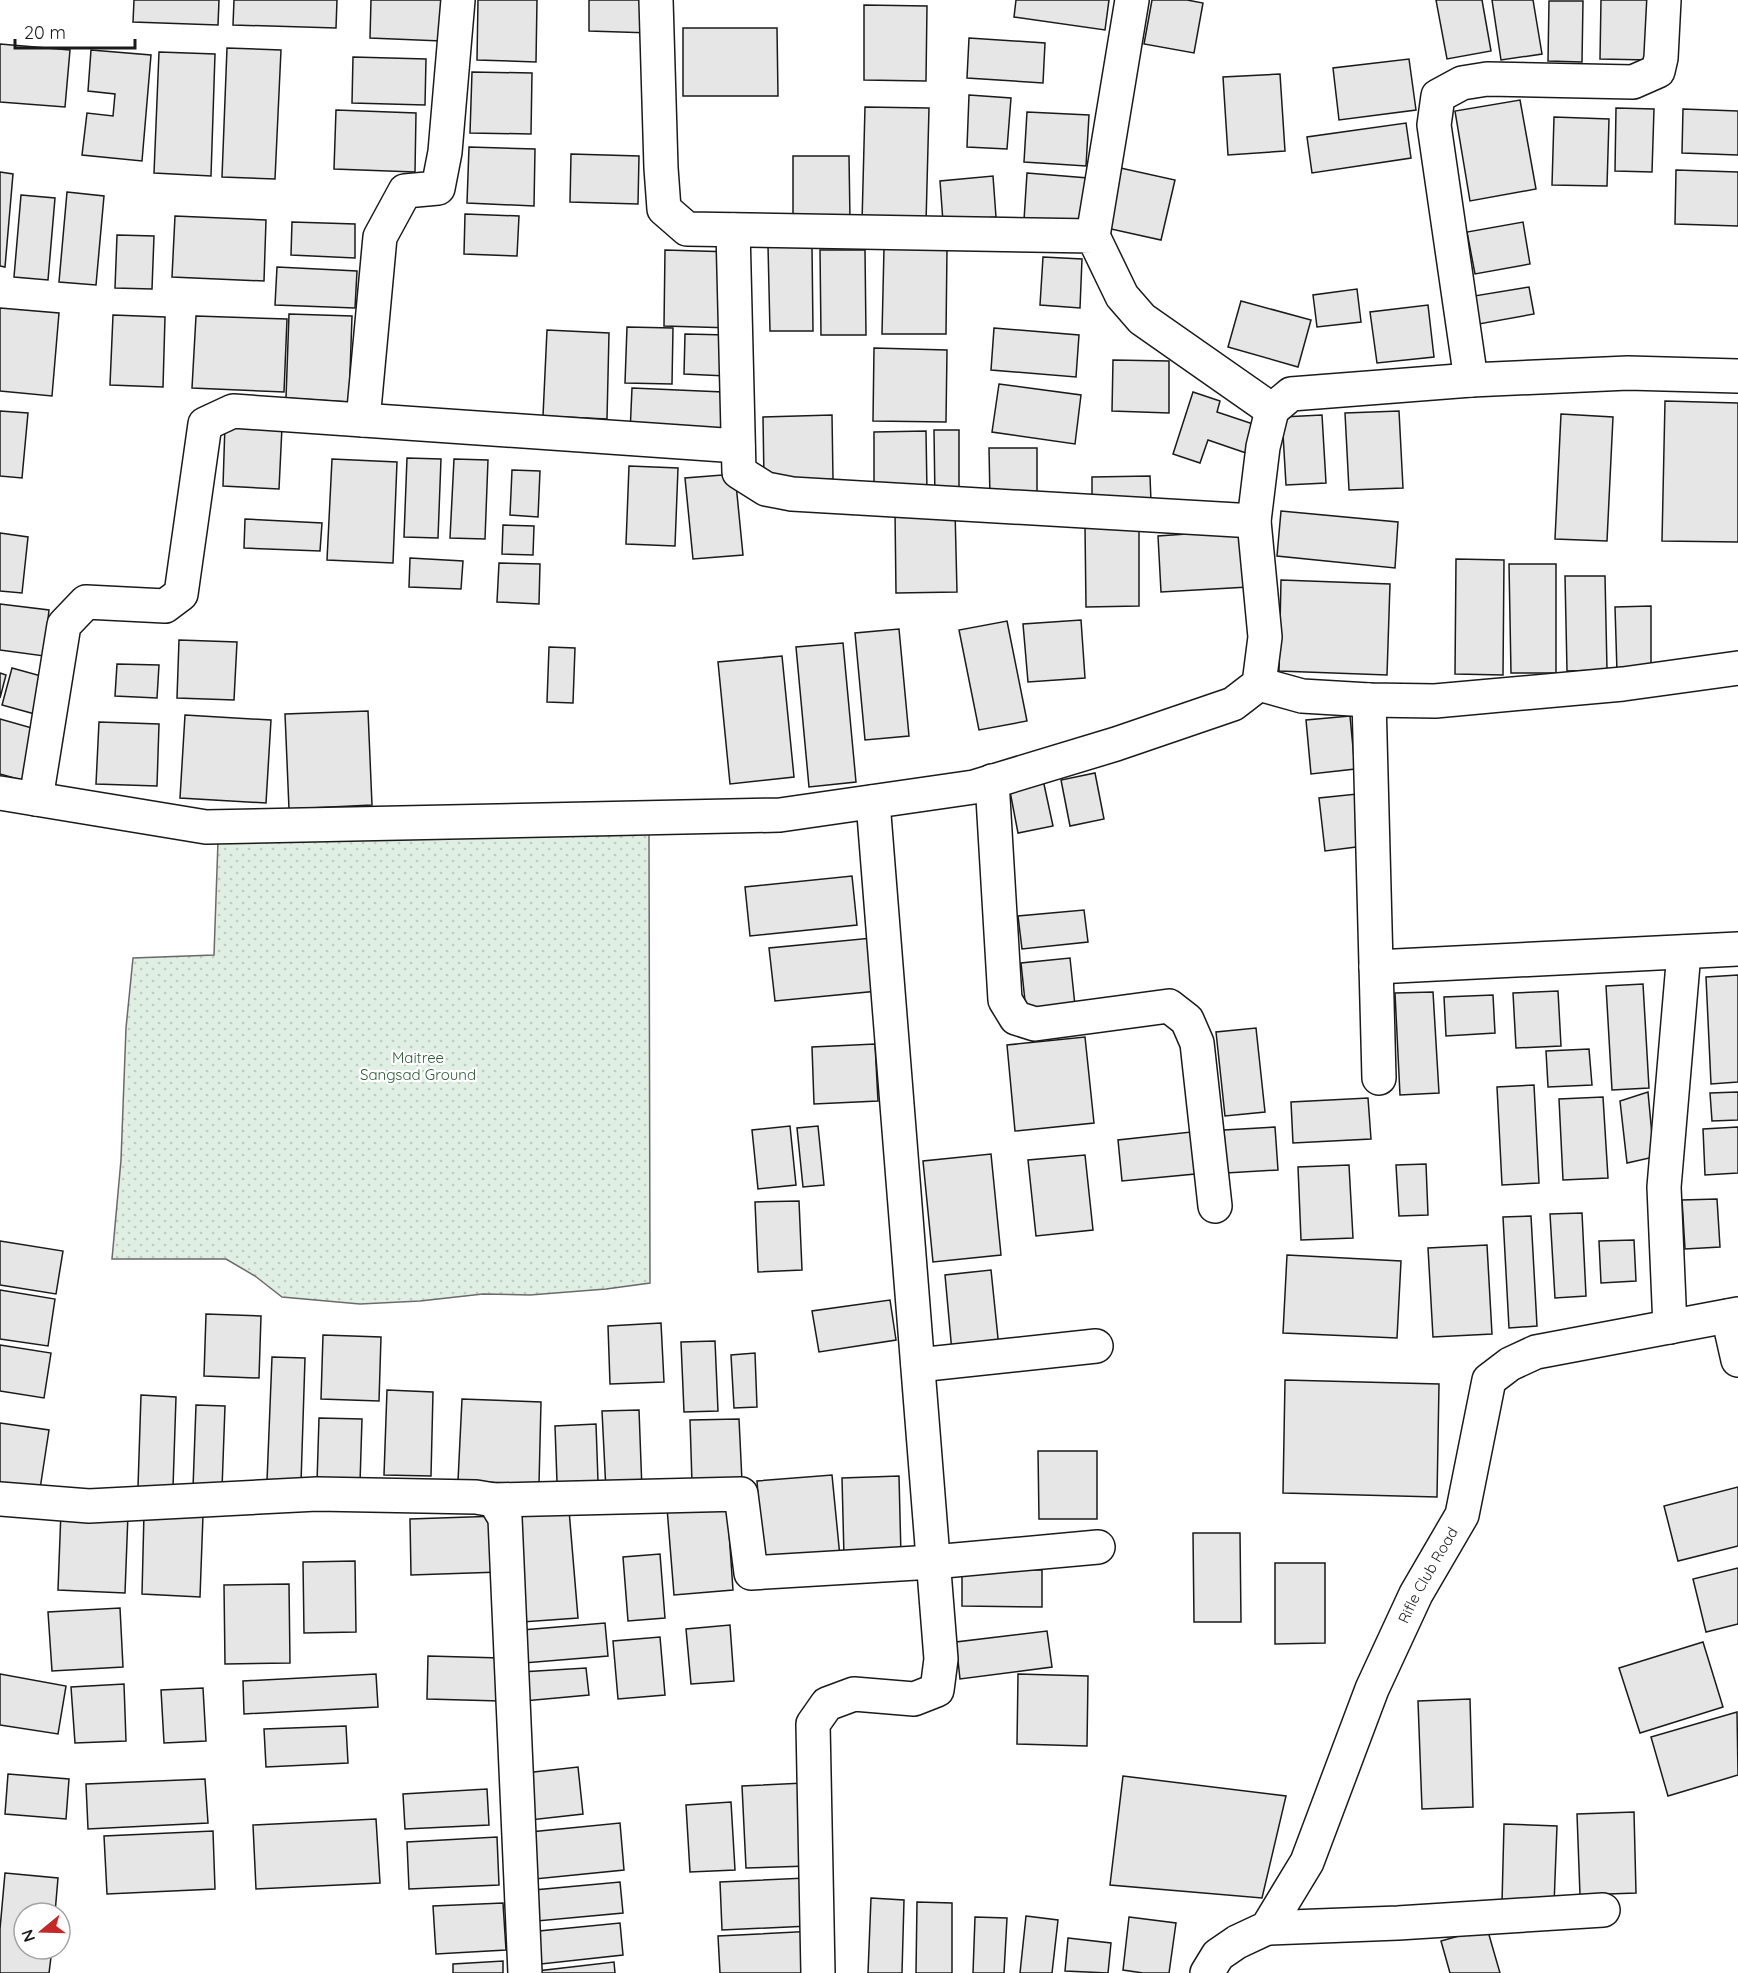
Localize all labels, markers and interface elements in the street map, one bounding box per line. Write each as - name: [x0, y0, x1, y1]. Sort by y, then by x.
- scale bar: [15, 12, 135, 50]
- text: 20 m: [24, 21, 66, 44]
- park label: Maitree Sangsad Ground: [360, 1048, 476, 1084]
- street label: Rifle Club Road: [1394, 1524, 1462, 1626]
- north arrow: [12, 1901, 72, 1961]
- text: N: [16, 1927, 39, 1945]

